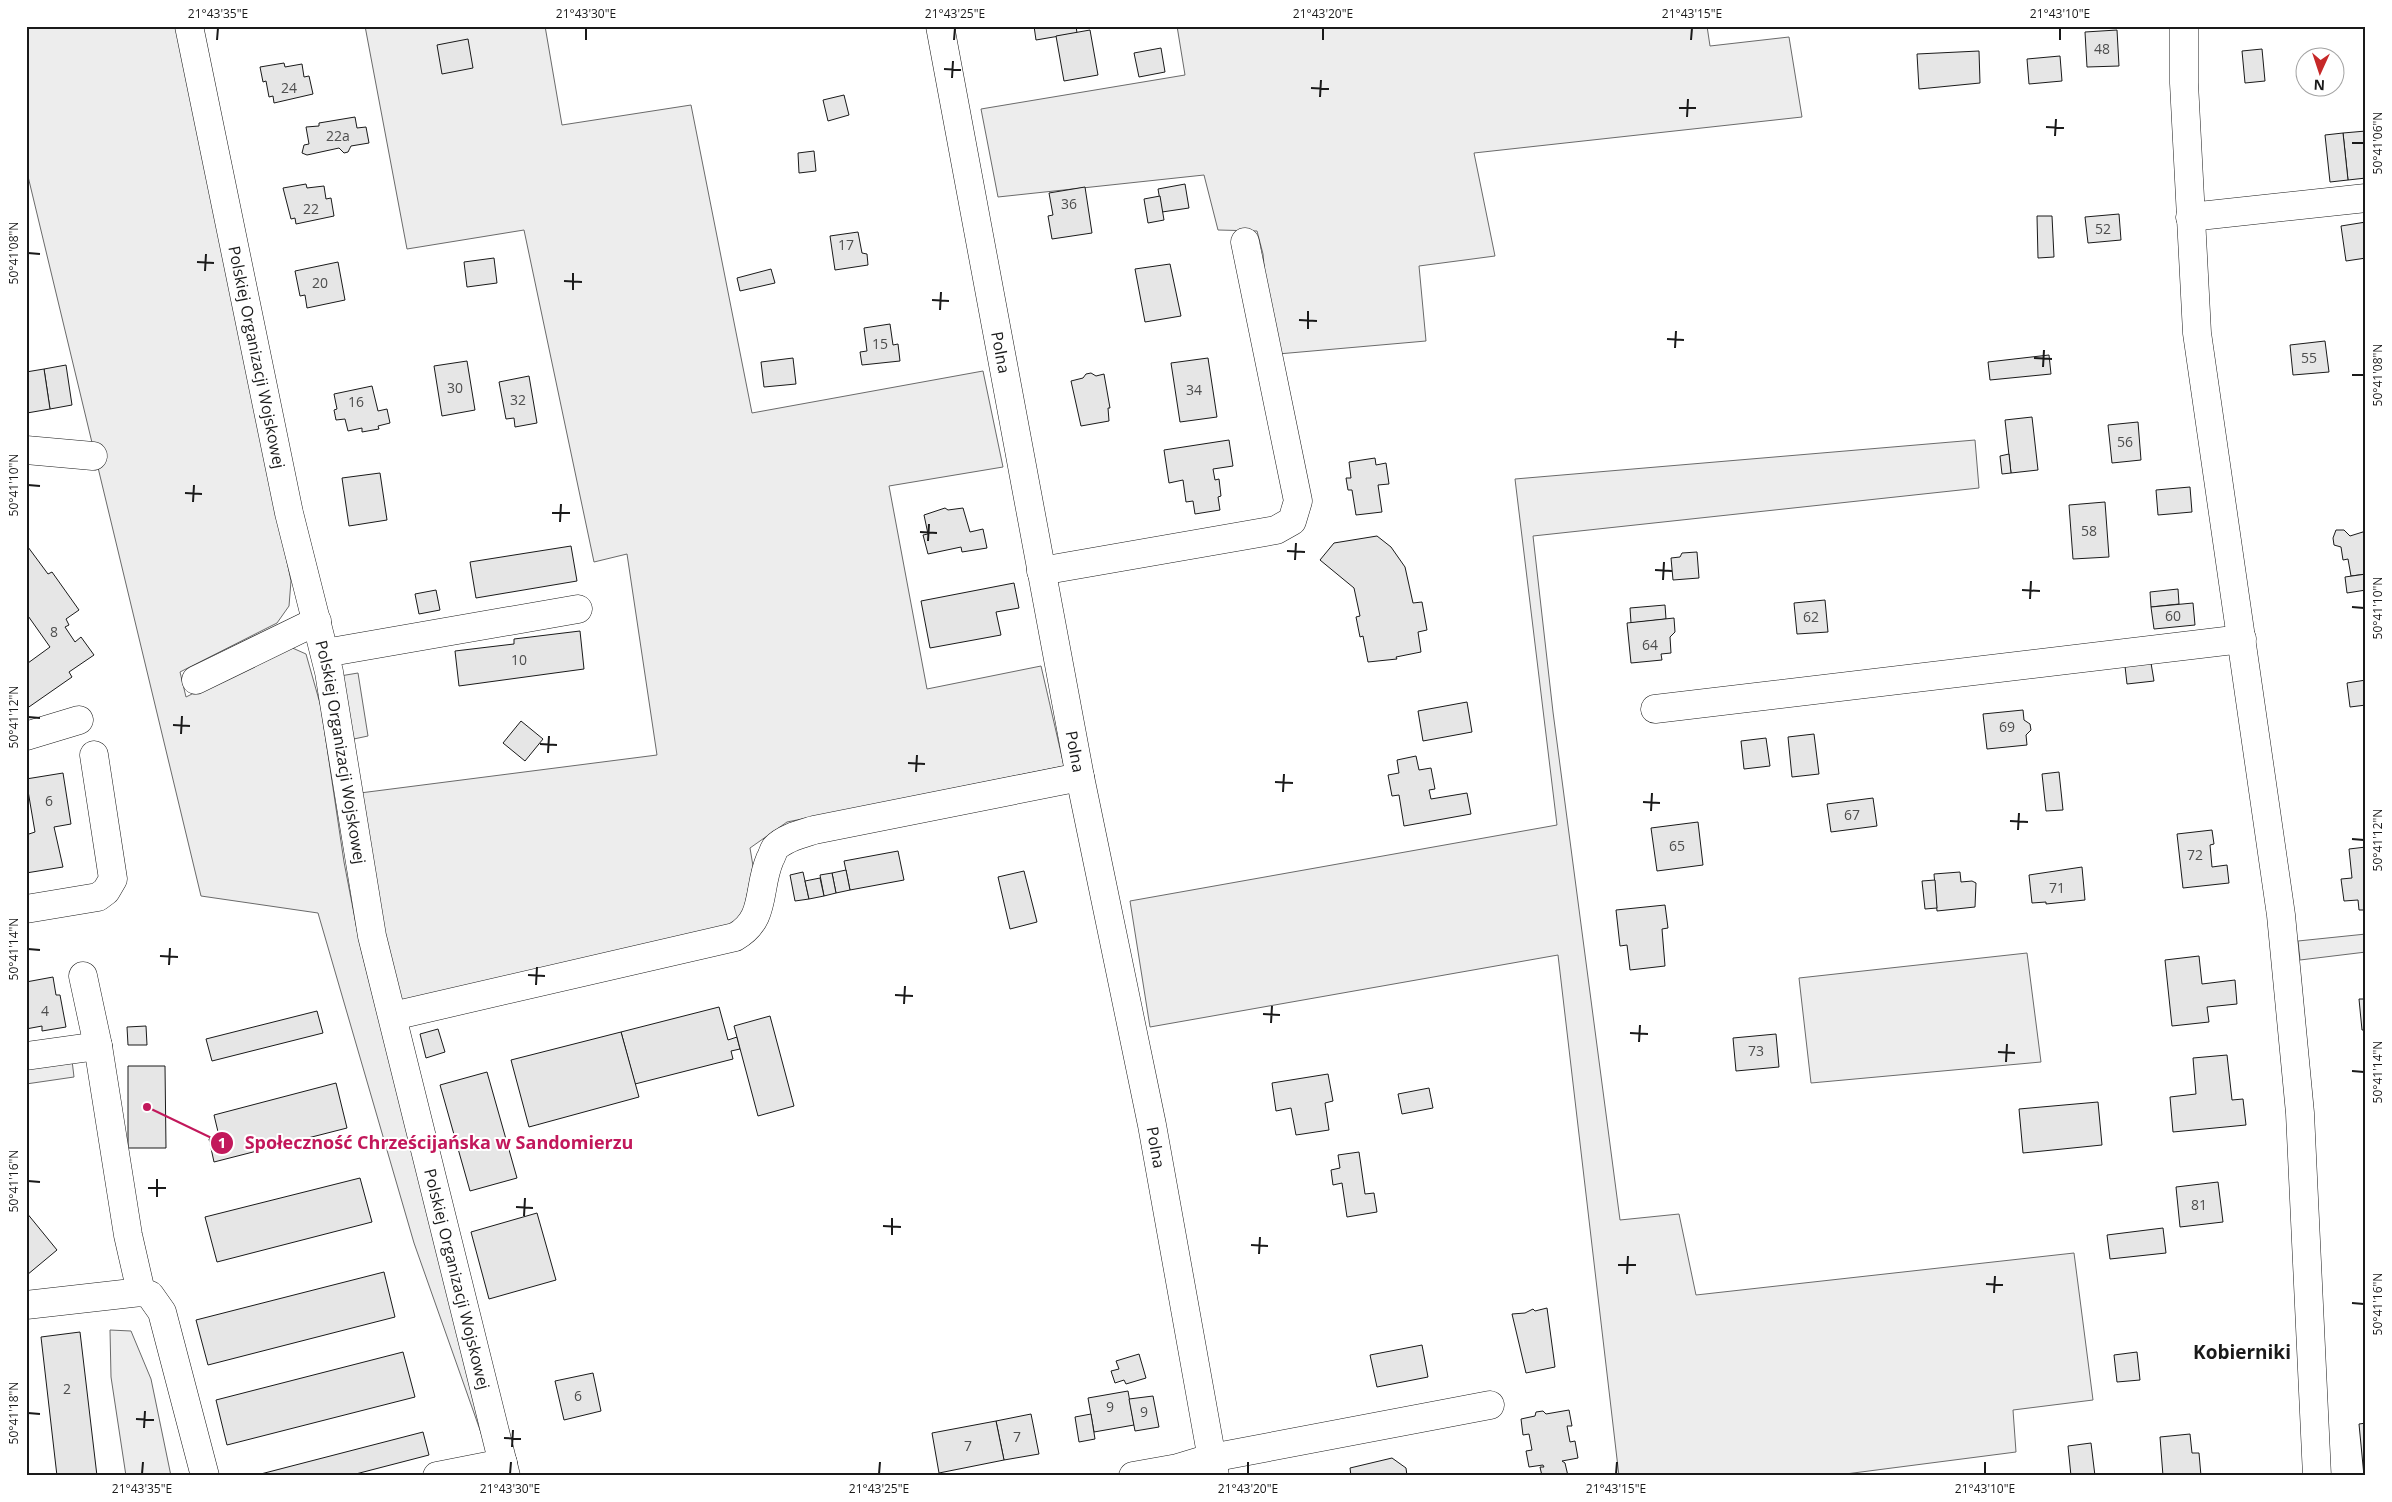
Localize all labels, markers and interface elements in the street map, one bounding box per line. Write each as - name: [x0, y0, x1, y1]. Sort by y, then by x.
- text: 21°43'35"E: [188, 5, 248, 22]
- text: 21°43'30"E: [556, 5, 616, 22]
- text: 21°43'25"E: [925, 5, 985, 22]
- text: 21°43'20"E: [1293, 5, 1353, 22]
- text: 21°43'15"E: [1662, 5, 1722, 22]
- text: 21°43'10"E: [2030, 5, 2090, 22]
- house number: 48: [2094, 39, 2110, 58]
- north arrow: [2294, 48, 2344, 98]
- text: N: [2313, 76, 2325, 95]
- house number: 24: [281, 78, 297, 97]
- text: 50°41'06"N: [2369, 112, 2386, 174]
- house number: 22a: [326, 126, 350, 145]
- house number: 36: [1061, 194, 1077, 213]
- house number: 22: [303, 199, 319, 218]
- house number: 52: [2095, 219, 2111, 238]
- text: 50°41'08"N: [5, 222, 22, 284]
- house number: 17: [838, 235, 854, 254]
- street label: Polskiej Organizacji Wojskowej: [223, 244, 291, 470]
- house number: 20: [312, 273, 328, 292]
- street label: Polna: [986, 330, 1016, 375]
- house number: 15: [872, 334, 888, 353]
- text: 50°41'08"N: [2369, 344, 2386, 406]
- house number: 55: [2301, 348, 2317, 367]
- house number: 30: [447, 378, 463, 397]
- house number: 34: [1186, 380, 1202, 399]
- house number: 32: [510, 390, 526, 409]
- house number: 16: [348, 392, 364, 411]
- house number: 56: [2117, 432, 2133, 451]
- text: 50°41'10"N: [5, 454, 22, 516]
- house number: 58: [2081, 521, 2097, 540]
- text: 50°41'10"N: [2369, 577, 2386, 639]
- house number: 60: [2165, 606, 2181, 625]
- house number: 62: [1803, 607, 1819, 626]
- house number: 8: [50, 622, 58, 641]
- house number: 64: [1642, 635, 1658, 654]
- street label: Polskiej Organizacji Wojskowej: [310, 638, 371, 866]
- house number: 10: [511, 650, 527, 669]
- text: 50°41'12"N: [5, 686, 22, 748]
- house number: 69: [1999, 717, 2015, 736]
- street label: Polna: [1061, 729, 1090, 774]
- house number: 6: [45, 791, 53, 810]
- house number: 67: [1844, 805, 1860, 824]
- text: 50°41'12"N: [2369, 809, 2386, 871]
- house number: 65: [1669, 836, 1685, 855]
- house number: 72: [2187, 845, 2203, 864]
- house number: 71: [2049, 878, 2065, 897]
- text: 50°41'14"N: [5, 918, 22, 980]
- house number: 4: [41, 1001, 49, 1020]
- house number: 73: [1748, 1041, 1764, 1060]
- text: 50°41'14"N: [2369, 1041, 2386, 1103]
- street label: Polna: [1141, 1125, 1171, 1170]
- callout: Społeczność Chrześcijańska w Sandomierzu: [210, 1126, 644, 1159]
- text: Społeczność Chrześcijańska w Sandomierzu: [245, 1130, 633, 1154]
- text: 1: [218, 1132, 226, 1152]
- text: 50°41'16"N: [5, 1150, 22, 1212]
- street label: Polskiej Organizacji Wojskowej: [419, 1166, 495, 1392]
- house number: 81: [2191, 1195, 2207, 1214]
- text: 50°41'16"N: [2369, 1273, 2386, 1335]
- district label: Kobierniki: [2193, 1339, 2291, 1365]
- house number: 2: [63, 1379, 71, 1398]
- text: 50°41'18"N: [5, 1382, 22, 1444]
- house number: 6: [574, 1386, 582, 1405]
- house number: 9: [1106, 1397, 1114, 1416]
- house number: 9: [1140, 1402, 1148, 1421]
- house number: 7: [1013, 1427, 1021, 1446]
- house number: 7: [964, 1436, 972, 1455]
- text: 21°43'35"E: [112, 1480, 172, 1497]
- text: 21°43'30"E: [480, 1480, 540, 1497]
- text: 21°43'25"E: [849, 1480, 909, 1497]
- text: 21°43'20"E: [1218, 1480, 1278, 1497]
- text: 21°43'15"E: [1586, 1480, 1646, 1497]
- text: 21°43'10"E: [1955, 1480, 2015, 1497]

